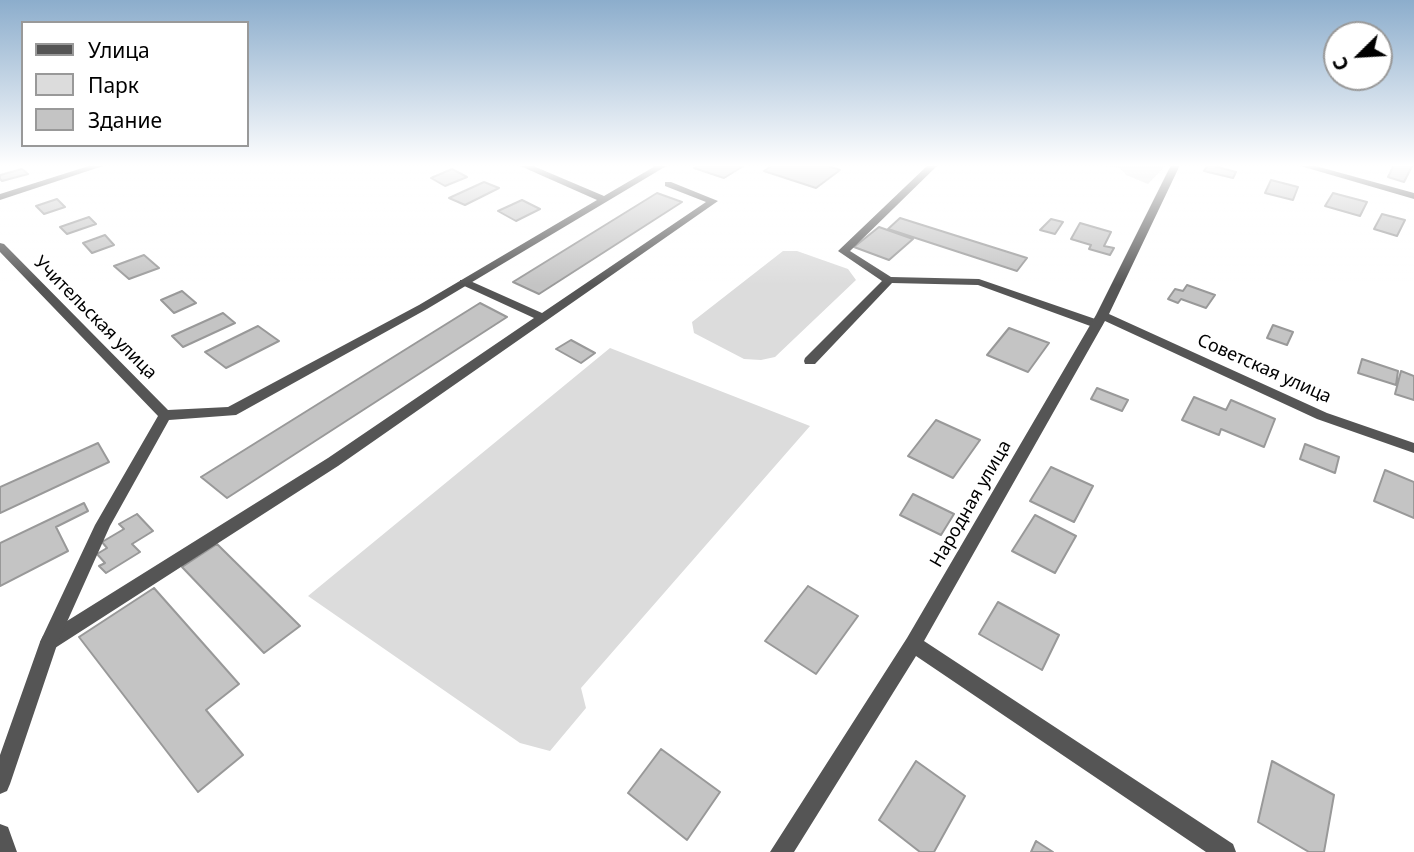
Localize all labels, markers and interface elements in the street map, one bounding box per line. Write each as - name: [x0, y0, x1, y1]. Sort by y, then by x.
- legend: [21, 21, 248, 147]
- north arrow: [1323, 21, 1393, 91]
- text: Улица: [88, 36, 150, 64]
- text: С: [1326, 53, 1355, 75]
- text: Парк: [88, 71, 139, 99]
- text: Здание: [88, 106, 162, 134]
- street label: Учительская улица: [29, 252, 161, 384]
- street label: Советская улица: [1194, 330, 1334, 408]
- street label: Народная улица: [926, 437, 1016, 571]

